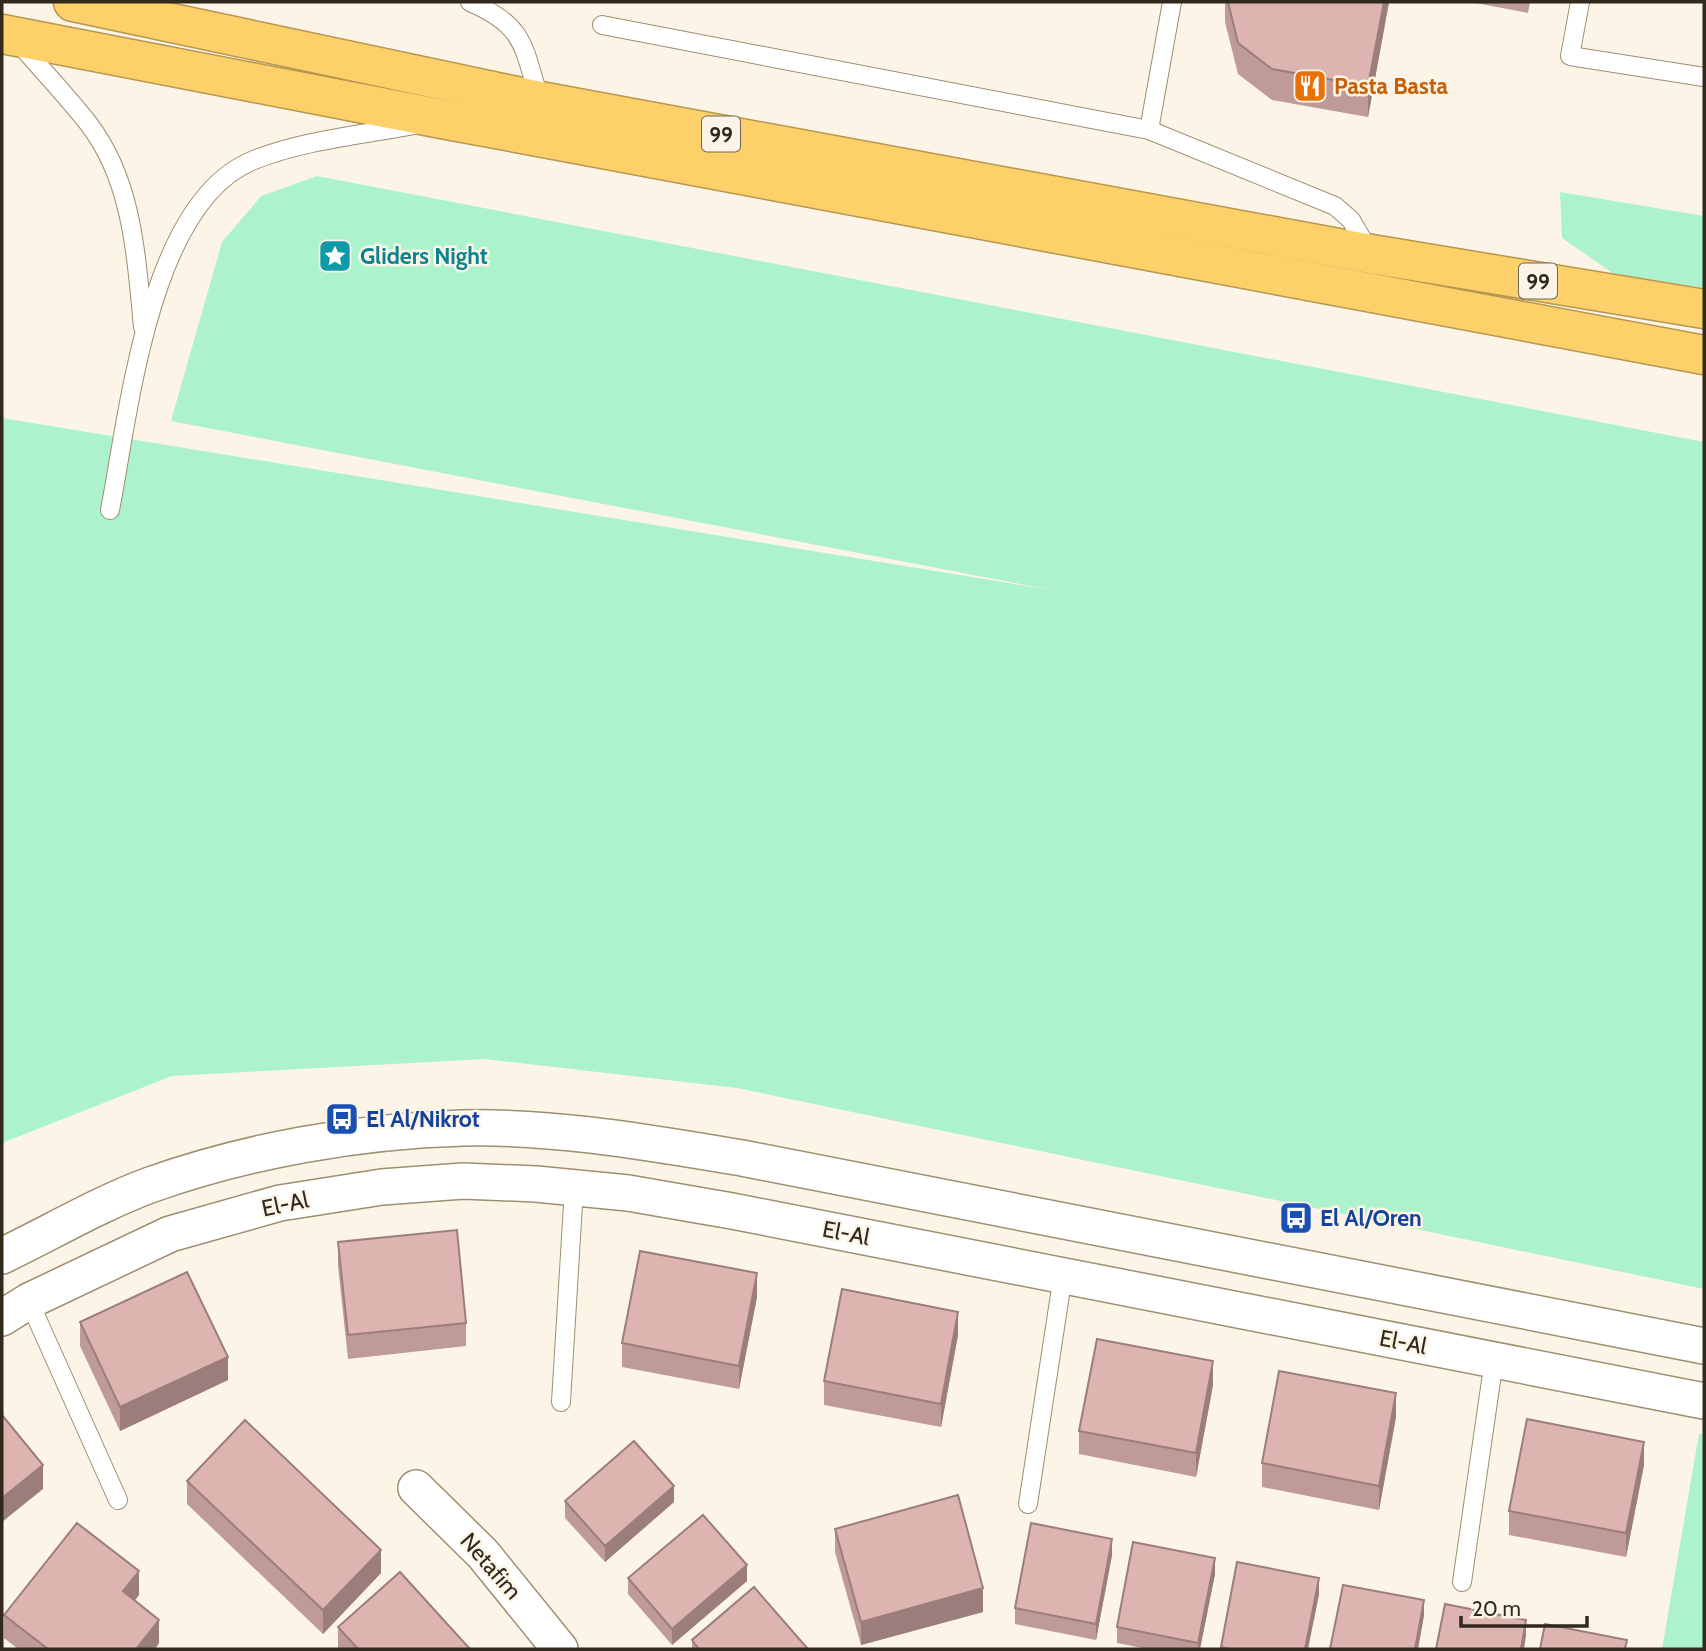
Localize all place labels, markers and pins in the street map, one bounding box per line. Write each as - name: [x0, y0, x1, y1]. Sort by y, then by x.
- restaurant icon: Pasta Basta: [1291, 67, 1329, 105]
- place label: Pasta Basta: [1334, 72, 1449, 100]
- place icon: Gliders Night: [316, 237, 354, 275]
- place label: Gliders Night: [360, 242, 488, 270]
- bus stop icon: El Al/Nikrot: [323, 1100, 361, 1138]
- place label: El Al/Nikrot: [366, 1105, 480, 1133]
- bus stop icon: El Al/Oren: [1277, 1199, 1315, 1237]
- place label: El Al/Oren: [1320, 1204, 1422, 1232]

